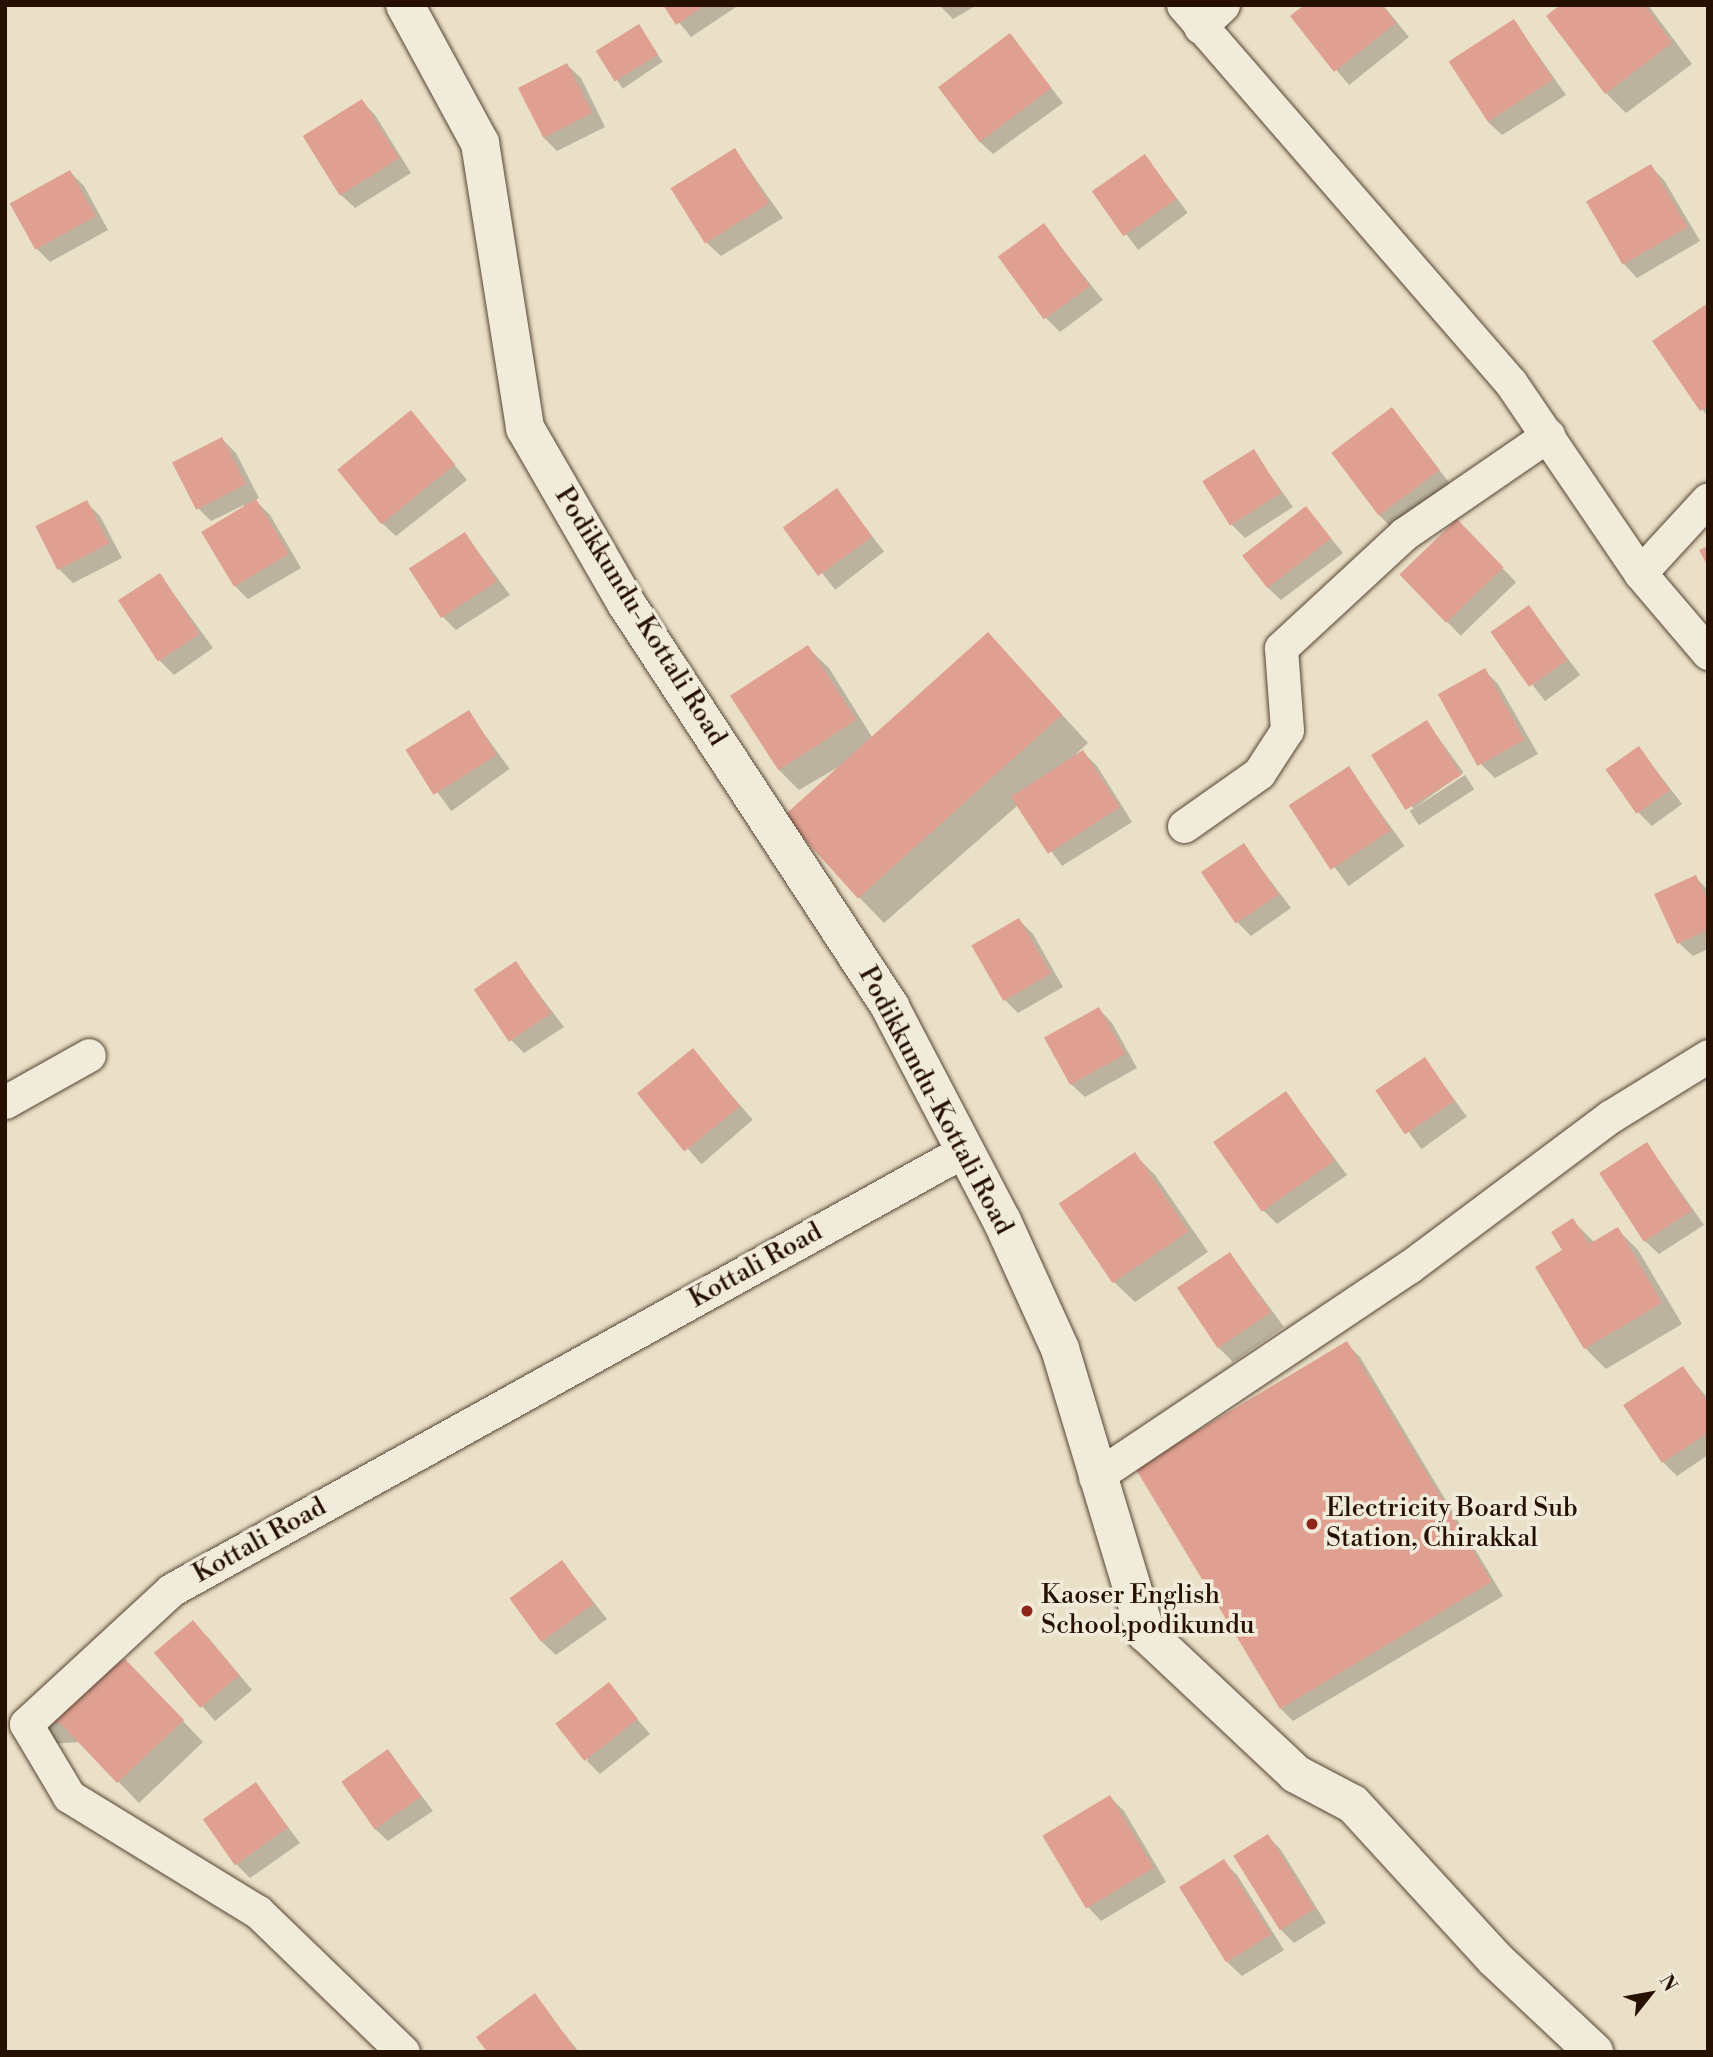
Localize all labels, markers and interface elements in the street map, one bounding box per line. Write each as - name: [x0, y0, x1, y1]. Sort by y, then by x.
- street label: Podikkundu-Kottali Road: [548, 482, 732, 752]
- street label: Podikkundu-Kottali Road: [851, 962, 1019, 1240]
- street label: Kottali Road: [684, 1217, 828, 1315]
- street label: Kottali Road: [188, 1492, 332, 1590]
- place label: Electricity Board Sub Station, Chirakkal: [1326, 1493, 1578, 1554]
- marker: Electricity Board Sub Station, Chirakkal: [1304, 1516, 1320, 1532]
- place label: Kaoser English School,podikundu: [1041, 1580, 1255, 1642]
- marker: Kaoser English School,podikundu: [1019, 1603, 1035, 1619]
- north arrow: [1615, 1959, 1685, 2029]
- text: N: [1654, 1971, 1682, 1996]

